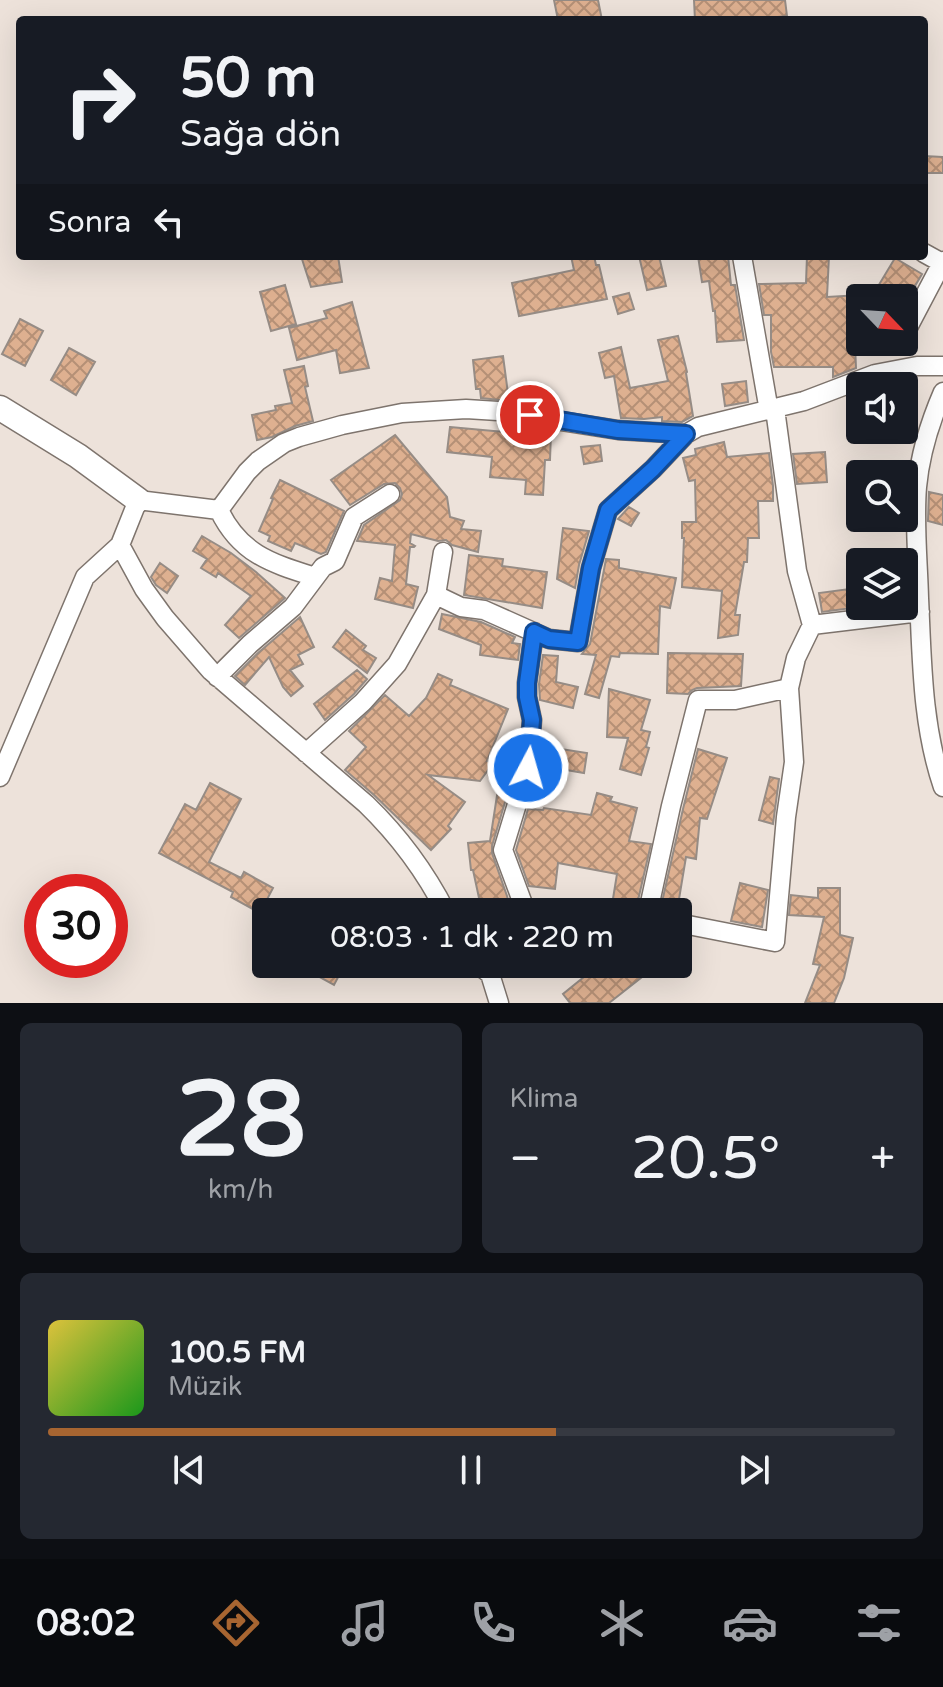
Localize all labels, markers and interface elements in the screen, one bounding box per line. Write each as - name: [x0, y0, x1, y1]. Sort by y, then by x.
- text: 50 m: [180, 45, 316, 112]
- icon: right: [48, 48, 152, 152]
- text: Sağa dön: [180, 113, 341, 156]
- icon: left: [147, 200, 191, 244]
- text: Sonra: [48, 204, 131, 241]
- north arrow: [846, 284, 918, 356]
- map controls: [846, 284, 918, 620]
- button: sound: [846, 372, 918, 444]
- pin: [496, 381, 564, 449]
- icon: arrive: [508, 393, 552, 437]
- button: search: [846, 460, 918, 532]
- button: layers: [846, 548, 918, 620]
- position arrow: [486, 726, 570, 810]
- speed limit sign: 30: [24, 874, 128, 978]
- text: 08:03 · 1 dk · 220 m: [330, 919, 614, 956]
- text: 28: [175, 1059, 306, 1184]
- text: Klima: [510, 1083, 578, 1114]
- text: 20.5°: [630, 1123, 781, 1195]
- text: −: [510, 1133, 541, 1186]
- text: +: [870, 1133, 895, 1186]
- text: km/h: [208, 1174, 273, 1205]
- text: 100.5 FM: [168, 1334, 306, 1371]
- text: Müzik: [168, 1371, 242, 1402]
- icon: previous: [167, 1448, 211, 1492]
- icon: pause: [449, 1448, 493, 1492]
- icon: next: [732, 1448, 776, 1492]
- icon: directions: [208, 1595, 264, 1651]
- icon: music: [337, 1595, 393, 1651]
- icon: phone: [465, 1595, 521, 1651]
- icon: climate: [594, 1595, 650, 1651]
- icon: car: [722, 1595, 778, 1651]
- icon: filters: [851, 1595, 907, 1651]
- text: 08:02: [36, 1602, 136, 1645]

